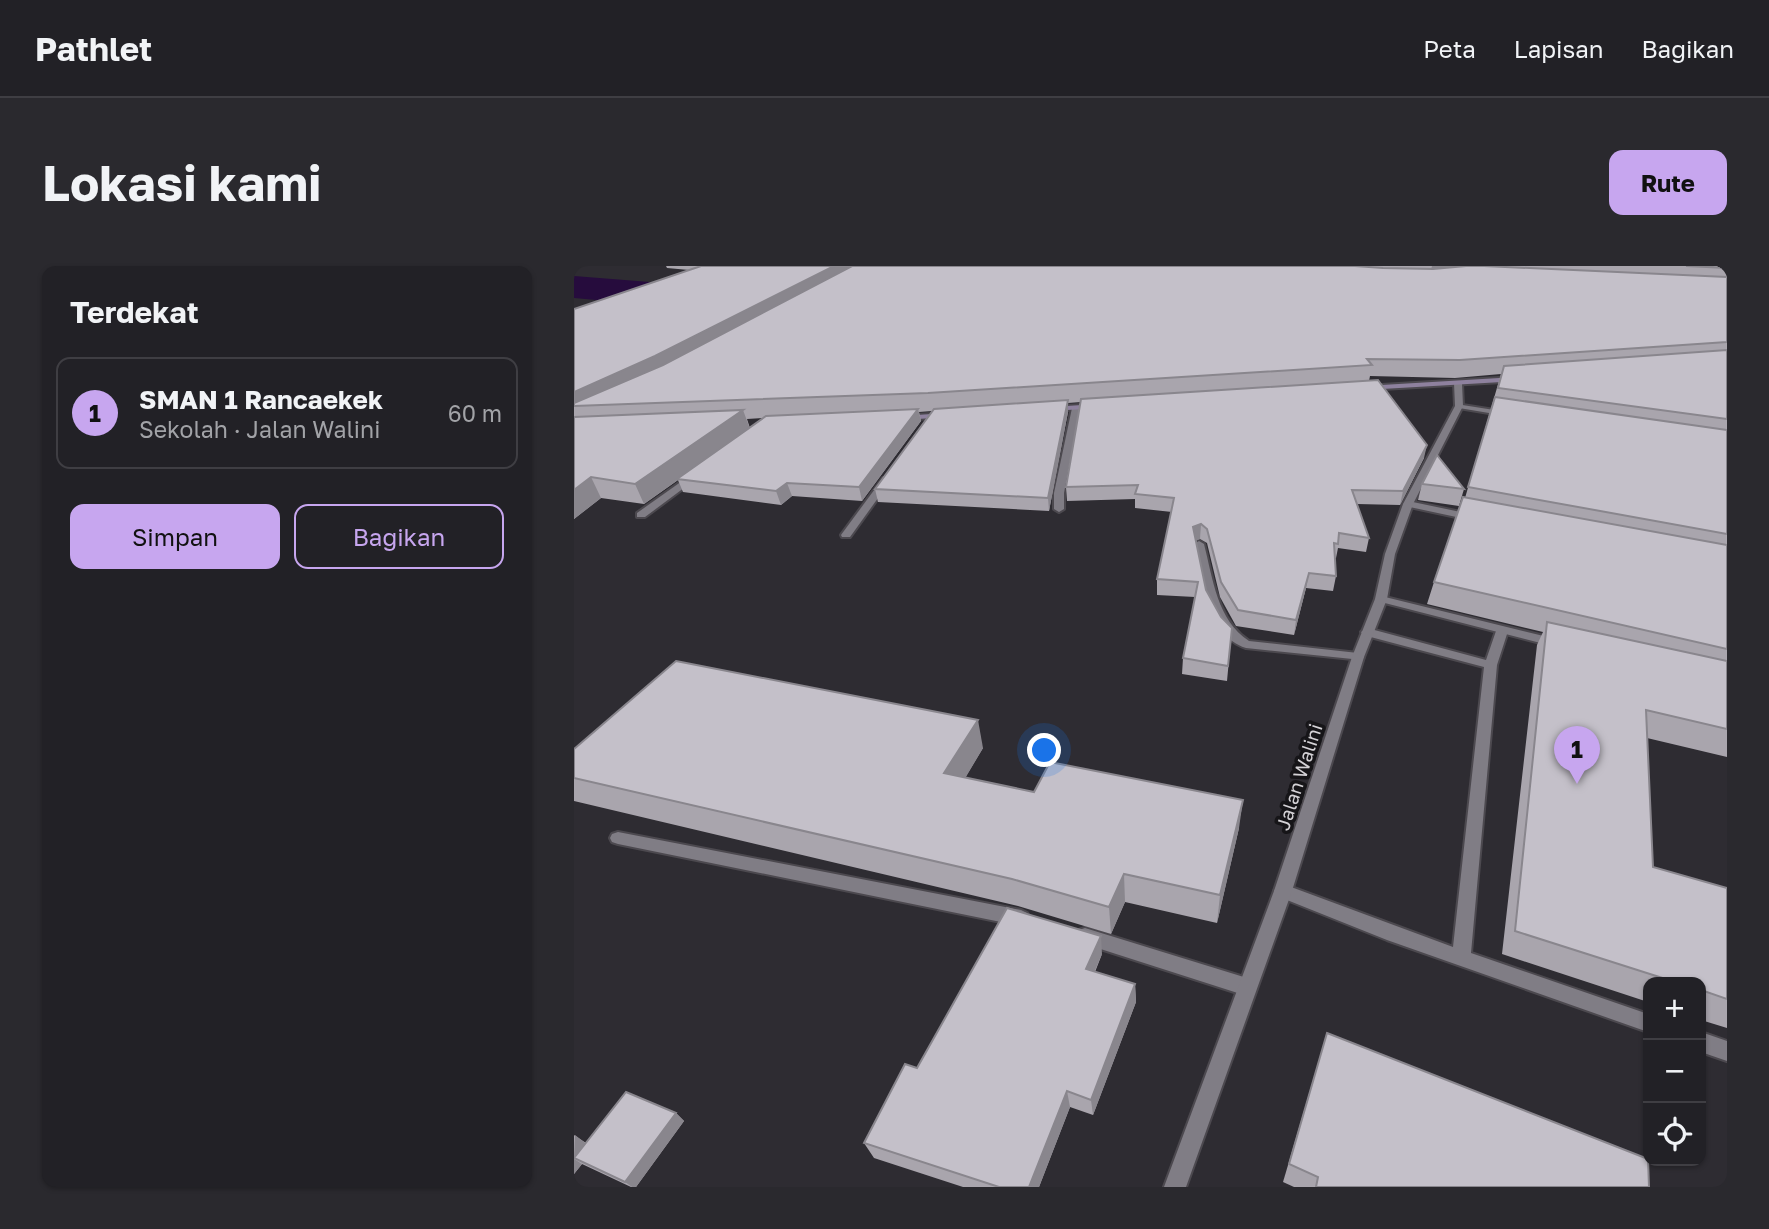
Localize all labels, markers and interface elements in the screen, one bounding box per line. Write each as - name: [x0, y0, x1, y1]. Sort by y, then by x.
- text: Pathlet: [35, 29, 152, 68]
- text: Peta: [1423, 34, 1476, 63]
- text: Lapisan: [1514, 34, 1604, 63]
- text: Bagikan: [1642, 34, 1734, 63]
- button: Rute: [1609, 150, 1727, 215]
- text: Lokasi kami: [42, 153, 321, 212]
- text: Terdekat: [70, 294, 199, 330]
- text: SMAN 1 Rancaekek: [139, 384, 383, 415]
- text: 1: [89, 399, 101, 427]
- text: 60 m: [448, 399, 502, 427]
- text: Sekolah · Jalan Walini: [139, 415, 380, 443]
- button: Simpan: [70, 504, 280, 569]
- button: Bagikan: [294, 504, 504, 569]
- street label: Jalan Walini: [1270, 721, 1327, 833]
- pin: 1: [1554, 726, 1600, 784]
- your location: [1027, 733, 1061, 767]
- map controls: [1643, 977, 1706, 1166]
- button: +: [1643, 977, 1706, 1040]
- button: −: [1643, 1040, 1706, 1103]
- button: locate: [1643, 1103, 1706, 1166]

